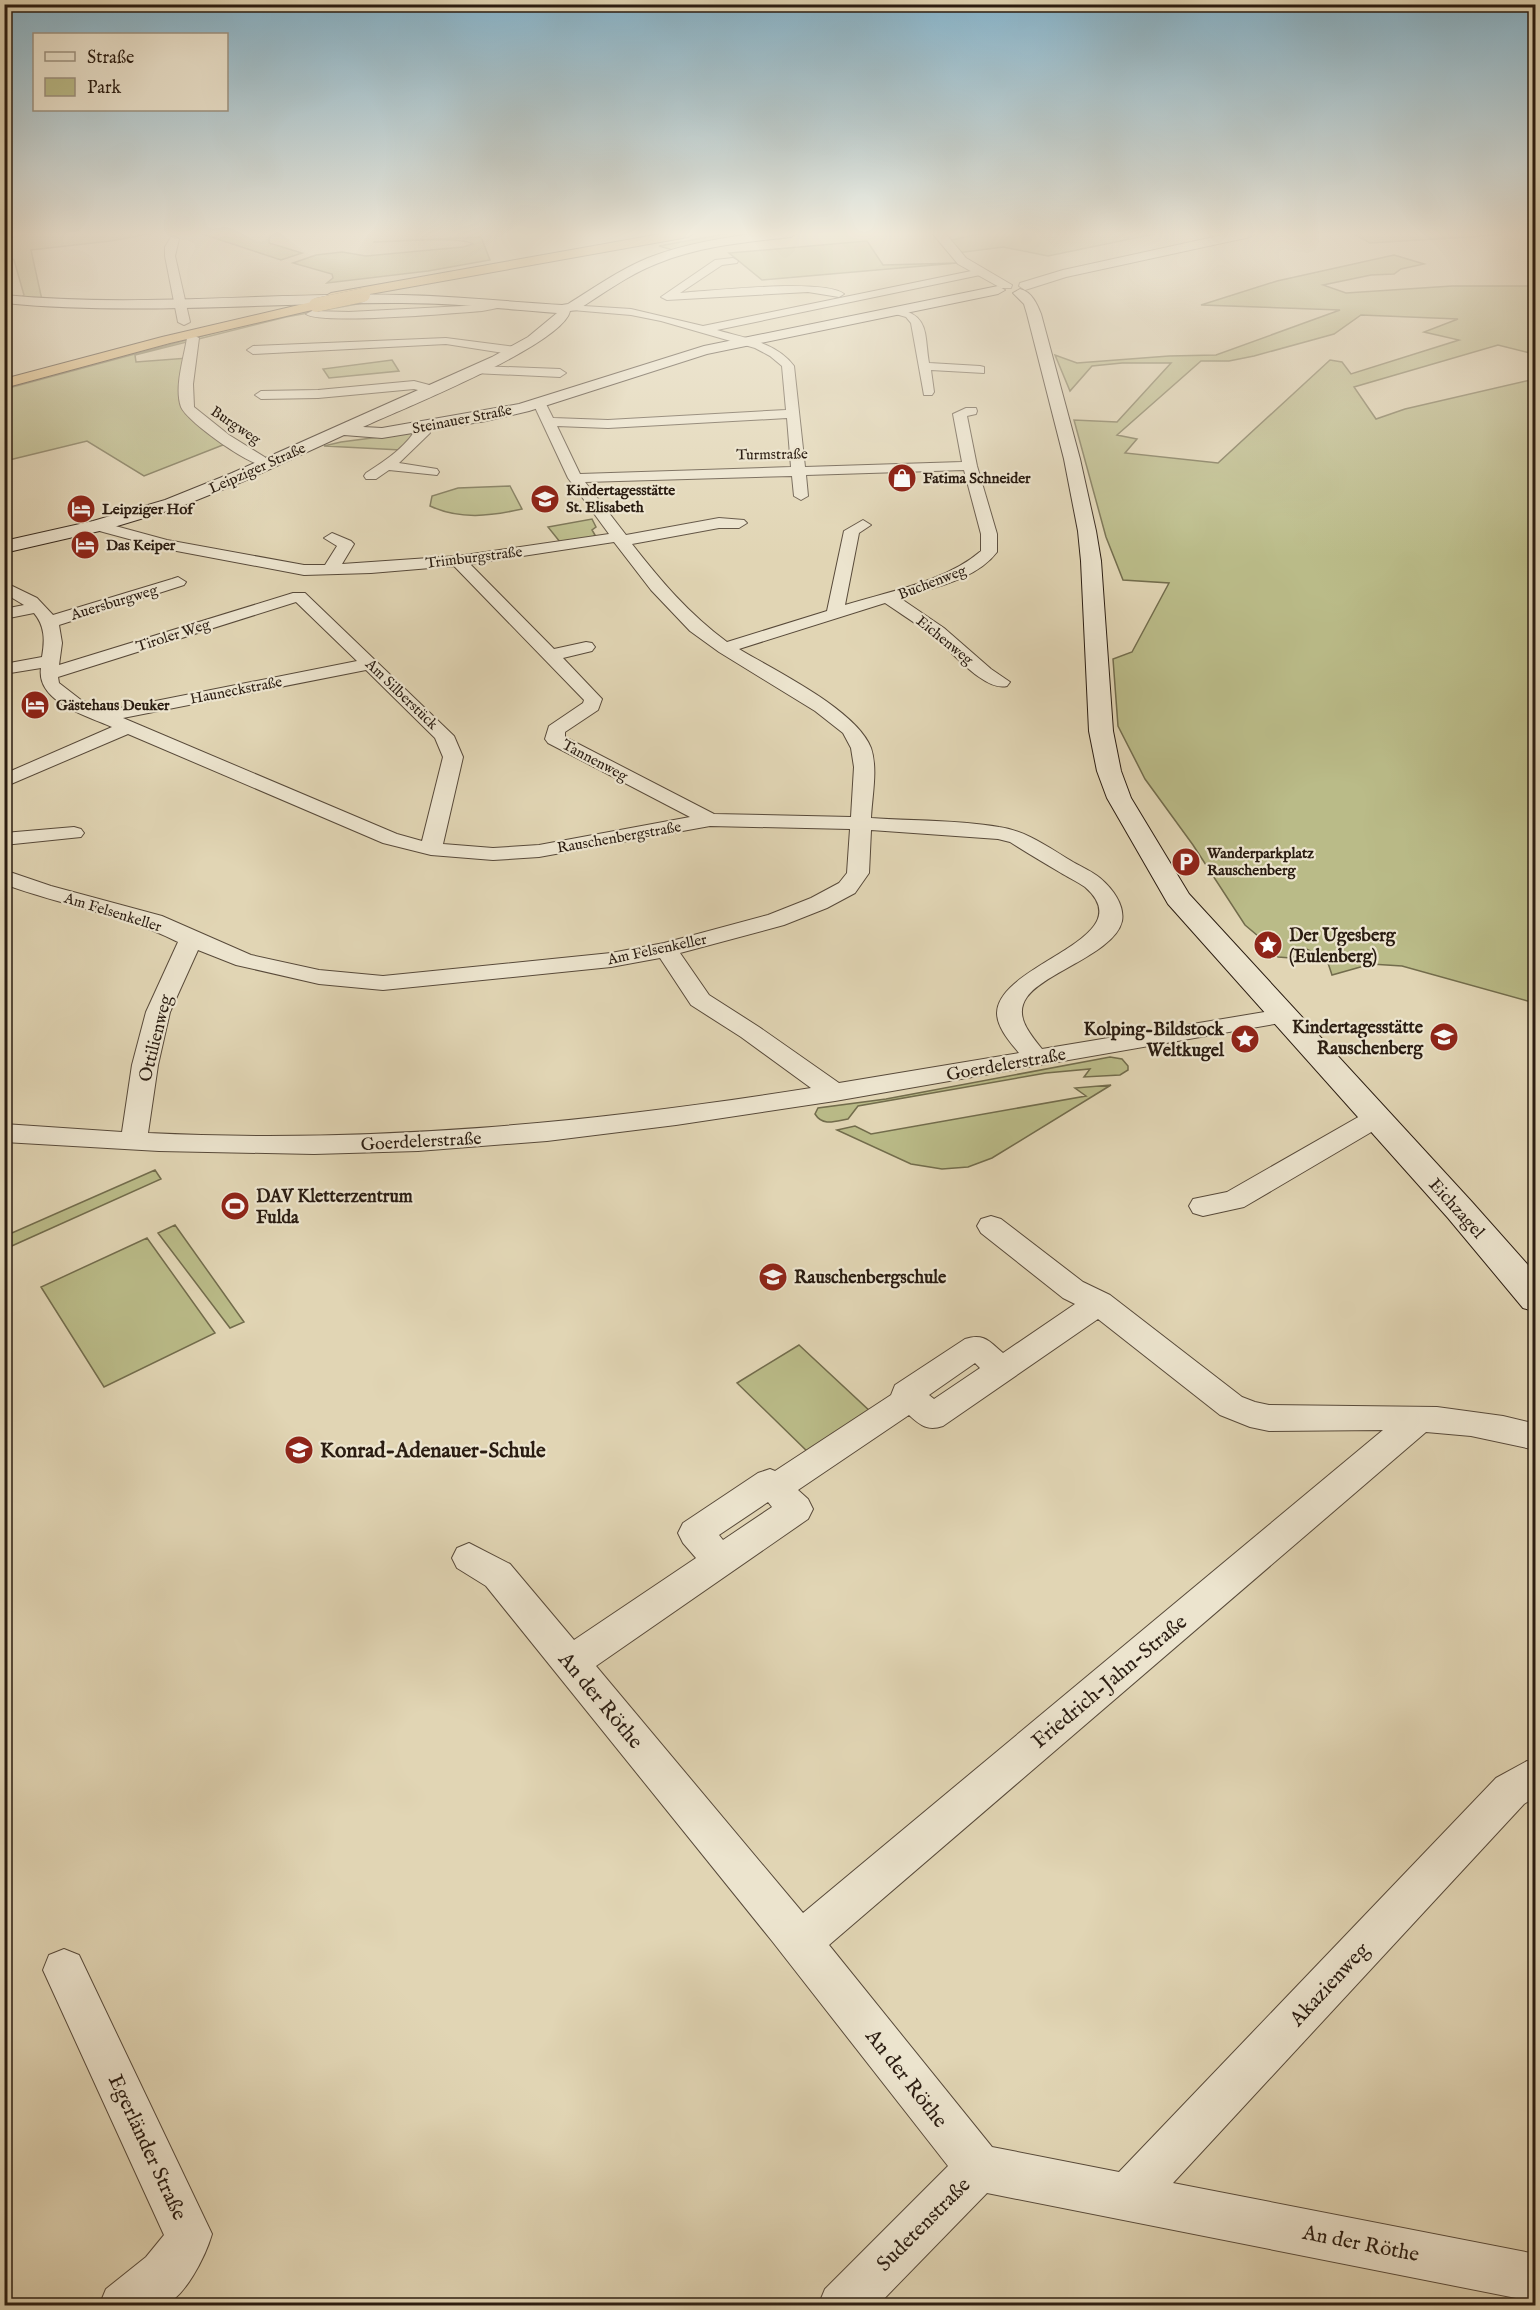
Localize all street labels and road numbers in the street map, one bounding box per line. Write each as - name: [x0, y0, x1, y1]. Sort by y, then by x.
- street label: Steinauer Straße: [411, 400, 514, 438]
- street label: Burgweg: [207, 402, 265, 450]
- street label: Leipziger Straße: [206, 439, 309, 498]
- street label: Turmstraße: [736, 444, 808, 465]
- street label: Trimburgstraße: [425, 542, 524, 573]
- street label: Buchenweg: [895, 560, 970, 604]
- street label: Auersburgweg: [67, 580, 161, 625]
- street label: Eichenweg: [912, 612, 978, 670]
- street label: Tiroler Weg: [134, 614, 213, 656]
- street label: Am Silberstück: [361, 654, 443, 734]
- street label: Hauneckstraße: [188, 672, 284, 709]
- street label: Tannenweg: [559, 735, 632, 786]
- street label: Rauschenbergstraße: [556, 817, 683, 858]
- street label: Am Felsenkeller: [61, 888, 164, 936]
- street label: Am Felsenkeller: [605, 930, 709, 969]
- street label: Ottilienweg: [135, 992, 178, 1084]
- street label: Goerdelerstraße: [945, 1044, 1068, 1087]
- street label: Goerdelerstraße: [360, 1128, 482, 1157]
- street label: Eichzagel: [1423, 1174, 1489, 1244]
- street label: Friedrich-Jahn-Straße: [1027, 1609, 1194, 1755]
- street label: An der Röthe: [551, 1646, 648, 1755]
- street label: Akazienweg: [1284, 1937, 1376, 2033]
- street label: An der Röthe: [858, 2023, 953, 2134]
- street label: Egerländer Straße: [101, 2070, 192, 2225]
- street label: Sudetenstraße: [871, 2172, 977, 2278]
- street label: An der Röthe: [1299, 2220, 1422, 2269]

